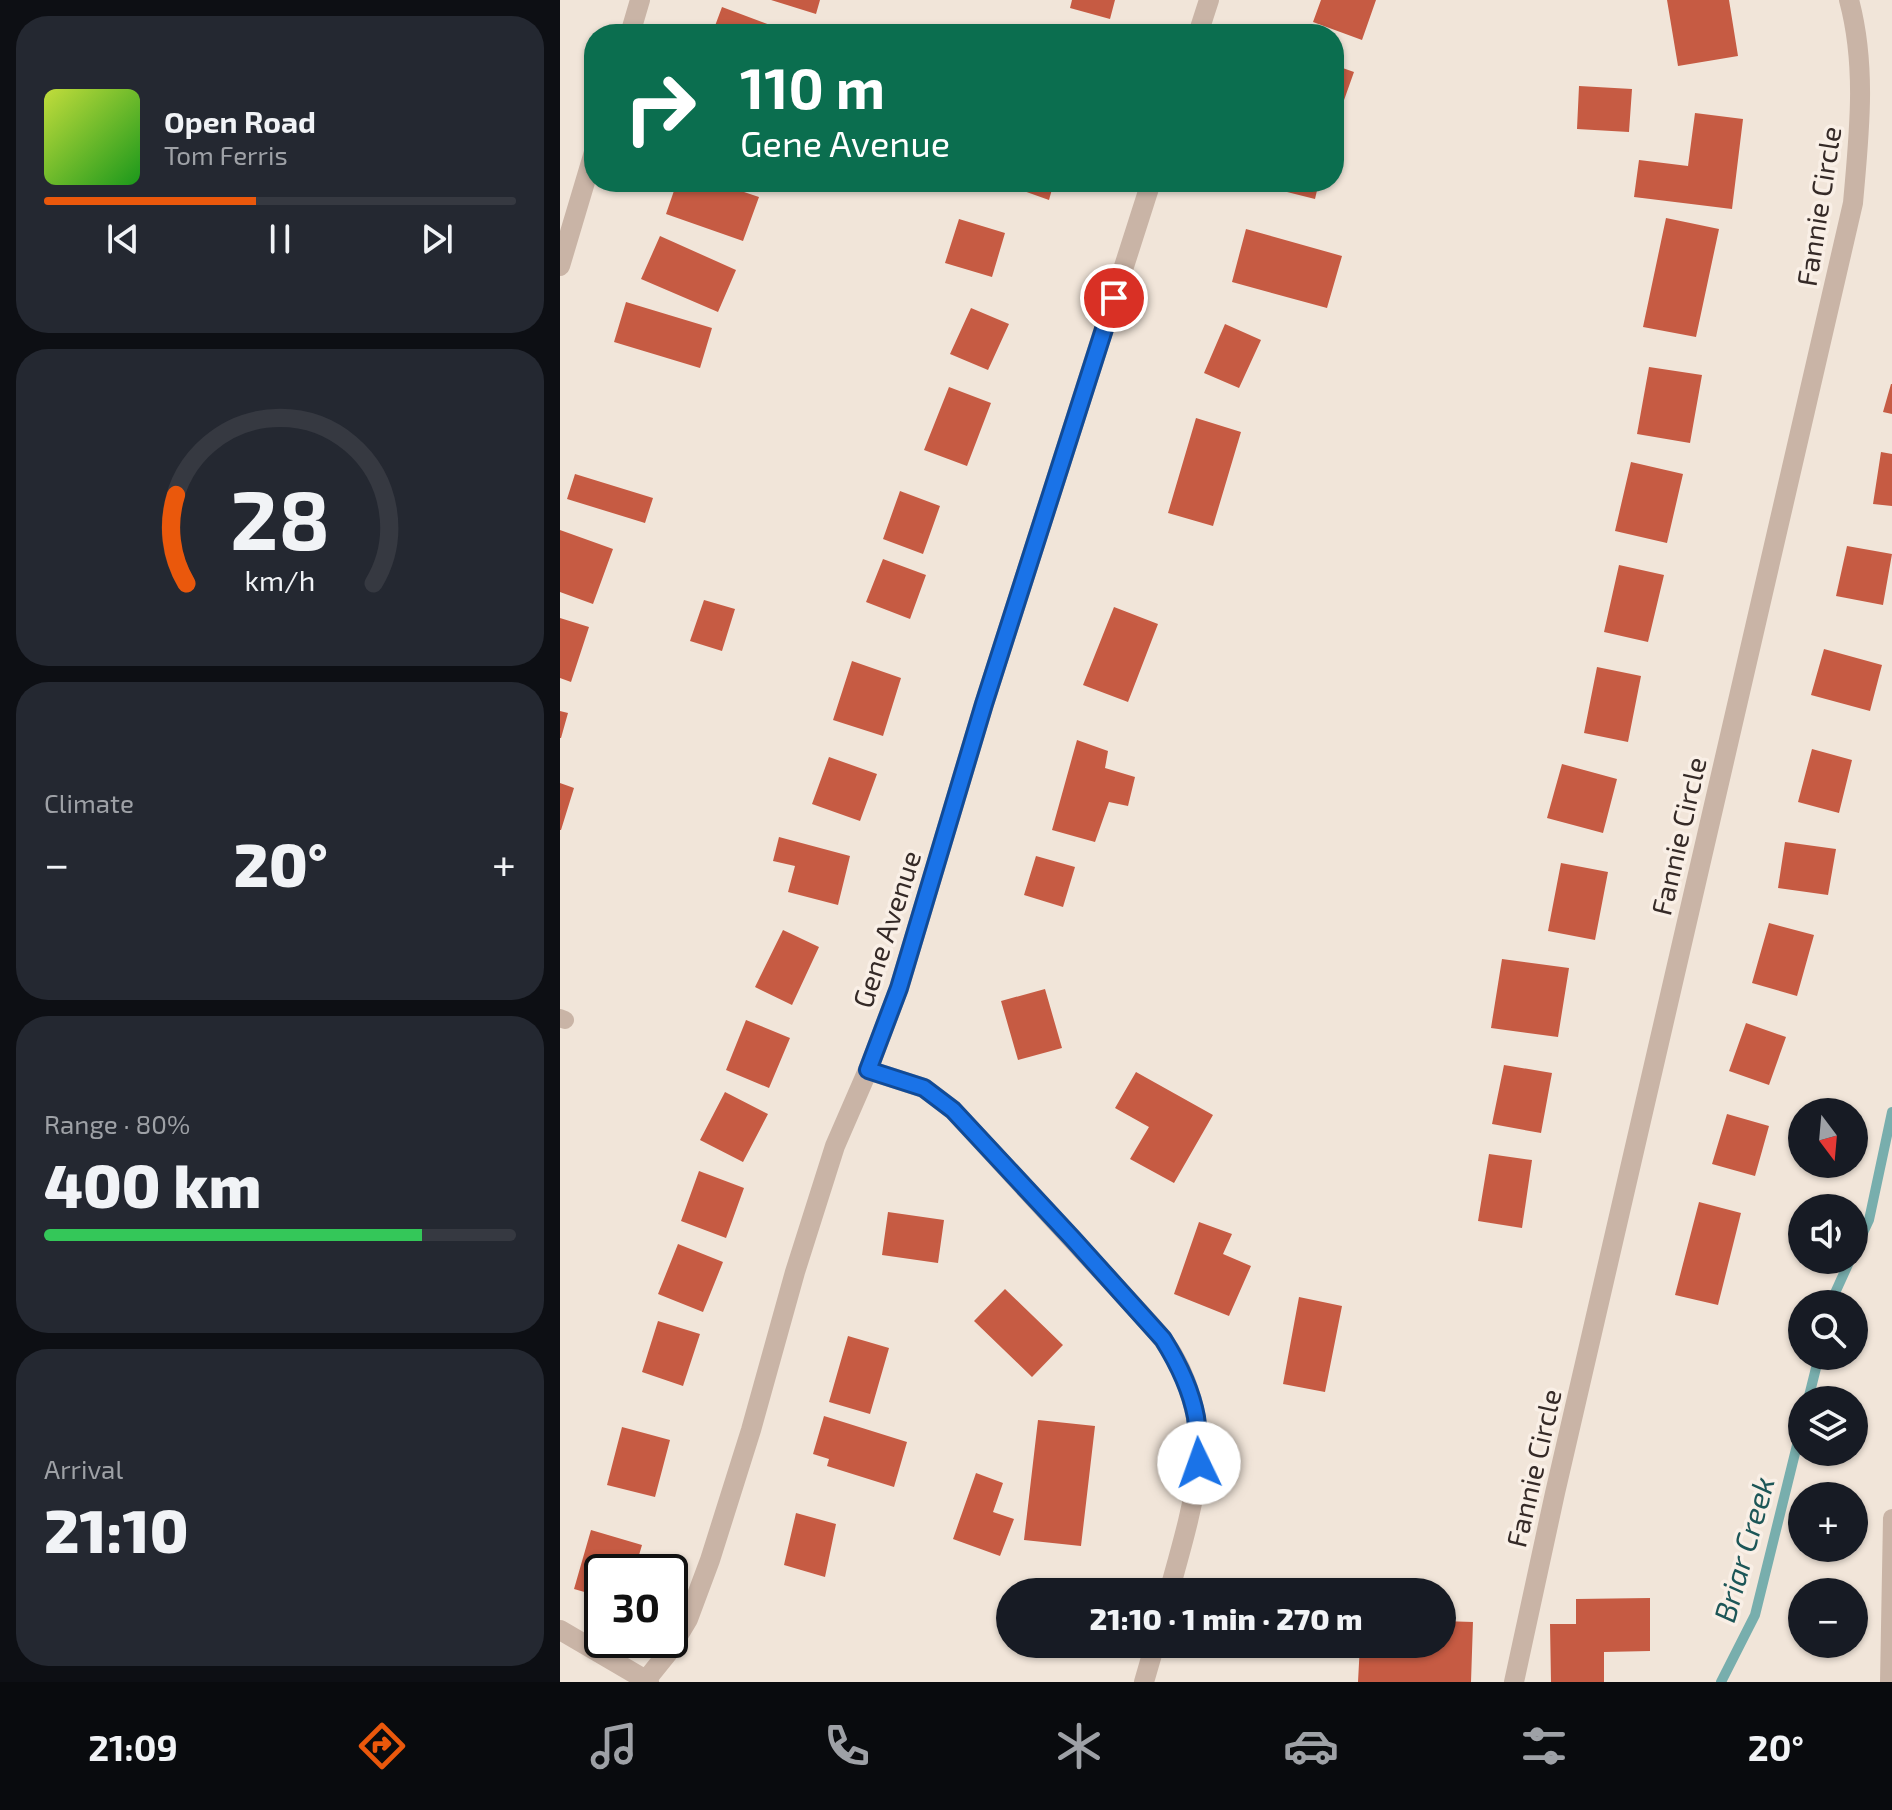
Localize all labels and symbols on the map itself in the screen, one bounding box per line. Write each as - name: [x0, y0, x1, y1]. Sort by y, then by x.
- street label: Fannie Circle: [1789, 124, 1847, 288]
- pin: [1080, 264, 1148, 332]
- street label: Fannie Circle: [1643, 754, 1713, 918]
- street label: Gene Avenue: [845, 846, 927, 1012]
- north arrow: [1788, 1098, 1868, 1178]
- street label: Fannie Circle: [1498, 1386, 1568, 1550]
- position arrow: [1157, 1421, 1241, 1505]
- water label: Briar Creek: [1705, 1472, 1781, 1626]
- speed limit sign: 30: [584, 1554, 688, 1658]

